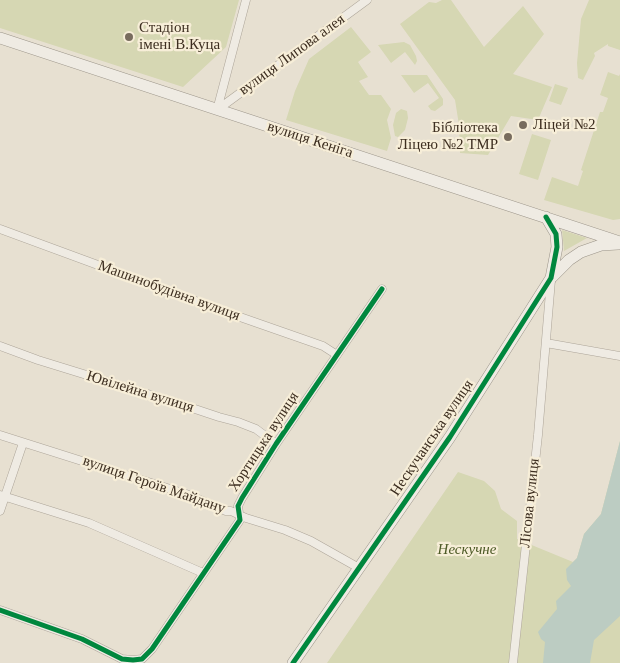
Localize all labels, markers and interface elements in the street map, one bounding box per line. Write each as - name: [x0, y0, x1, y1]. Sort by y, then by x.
- street label: вулиця Липова алея: [236, 11, 348, 99]
- place label: Стадіон імені В.Куца: [139, 19, 220, 54]
- marker: Стадіон імені В.Куца: [123, 31, 135, 43]
- place label: Ліцей №2: [533, 116, 596, 134]
- street label: вулиця Кеніга: [265, 118, 355, 162]
- place label: Бібліотека Ліцею №2 ТМР: [398, 119, 498, 154]
- marker: Ліцей №2: [517, 119, 529, 131]
- marker: Бібліотека Ліцею №2 ТМР: [502, 131, 514, 143]
- street label: Машинобудівна вулиця: [95, 257, 243, 325]
- street label: Ювілейна вулиця: [84, 367, 196, 417]
- street label: Нескучанська вулиця: [386, 377, 478, 499]
- street label: Хортицька вулиця: [225, 389, 303, 495]
- street label: вулиця Героїв Майдану: [80, 452, 228, 518]
- street label: Лісова вулиця: [516, 457, 544, 549]
- park label: Нескучне: [438, 541, 496, 559]

